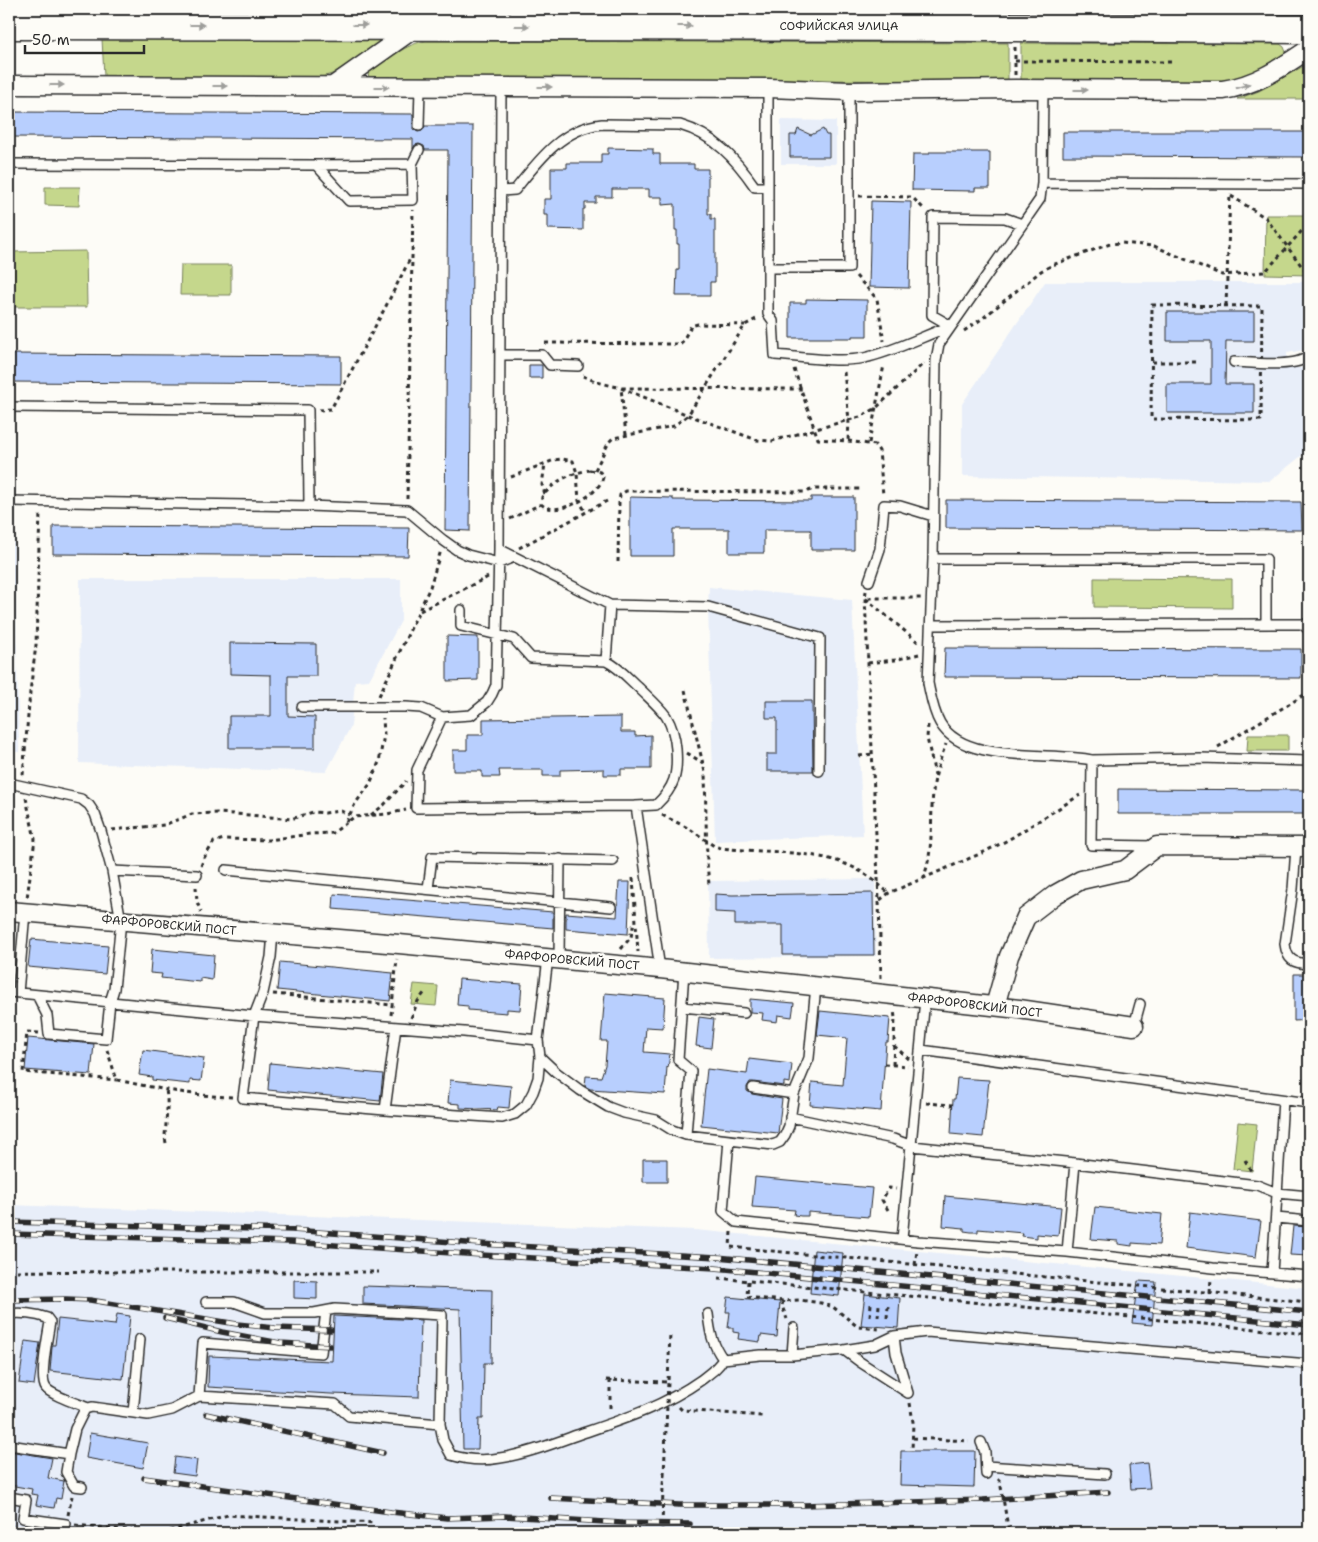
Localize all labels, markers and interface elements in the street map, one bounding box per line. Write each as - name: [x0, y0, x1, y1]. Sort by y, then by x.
- street label: СОФИЙСКАЯ УЛИЦА: [779, 18, 899, 34]
- one-way arrow: [190, 21, 206, 29]
- one-way arrow: [352, 21, 368, 29]
- scale bar: [25, 22, 144, 54]
- one-way arrow: [515, 22, 531, 30]
- one-way arrow: [677, 22, 693, 30]
- text: 50 m: [32, 30, 70, 50]
- one-way arrow: [50, 81, 66, 89]
- one-way arrow: [1235, 81, 1250, 89]
- one-way arrow: [212, 82, 228, 90]
- one-way arrow: [375, 83, 391, 91]
- one-way arrow: [537, 83, 553, 91]
- one-way arrow: [1073, 86, 1089, 94]
- street label: ФАРФОРОВСКИЙ ПОСТ: [101, 911, 238, 939]
- street label: ФАРФОРОВСКИЙ ПОСТ: [504, 946, 641, 974]
- street label: ФАРФОРОВСКИЙ ПОСТ: [907, 989, 1044, 1021]

